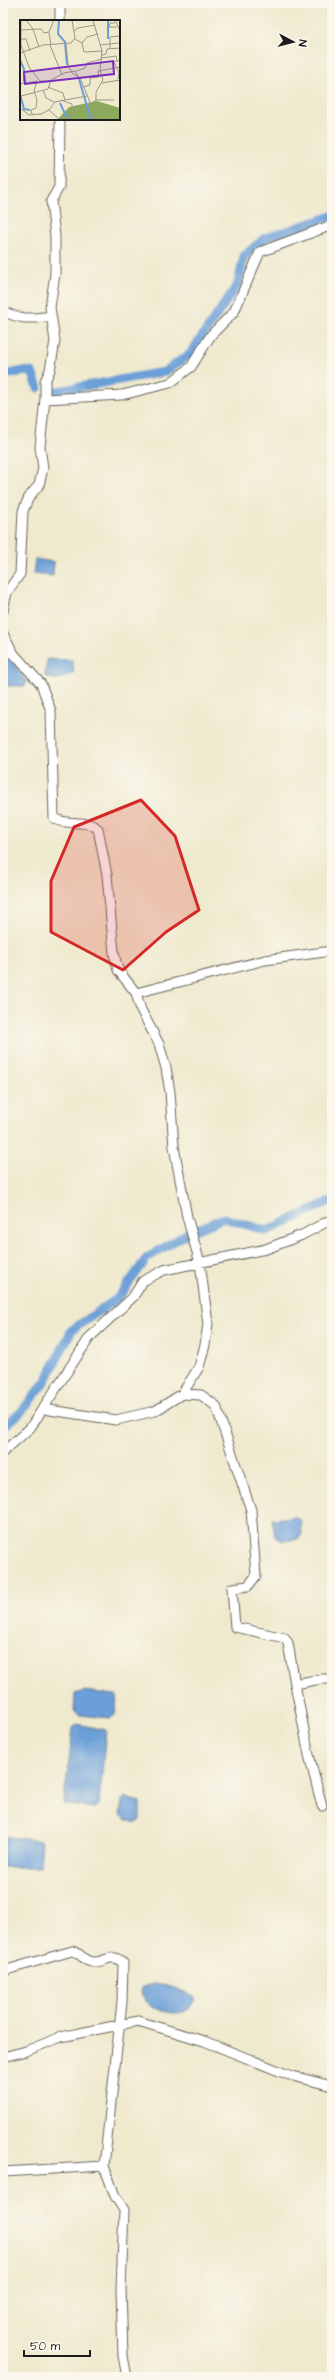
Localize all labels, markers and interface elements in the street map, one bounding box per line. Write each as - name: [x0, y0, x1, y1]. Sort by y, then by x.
- inset map: [20, 20, 120, 120]
- north arrow: [273, 22, 313, 62]
- text: N: [295, 39, 310, 48]
- scale bar: [24, 2332, 90, 2358]
- text: 50 m: [30, 2338, 61, 2355]

